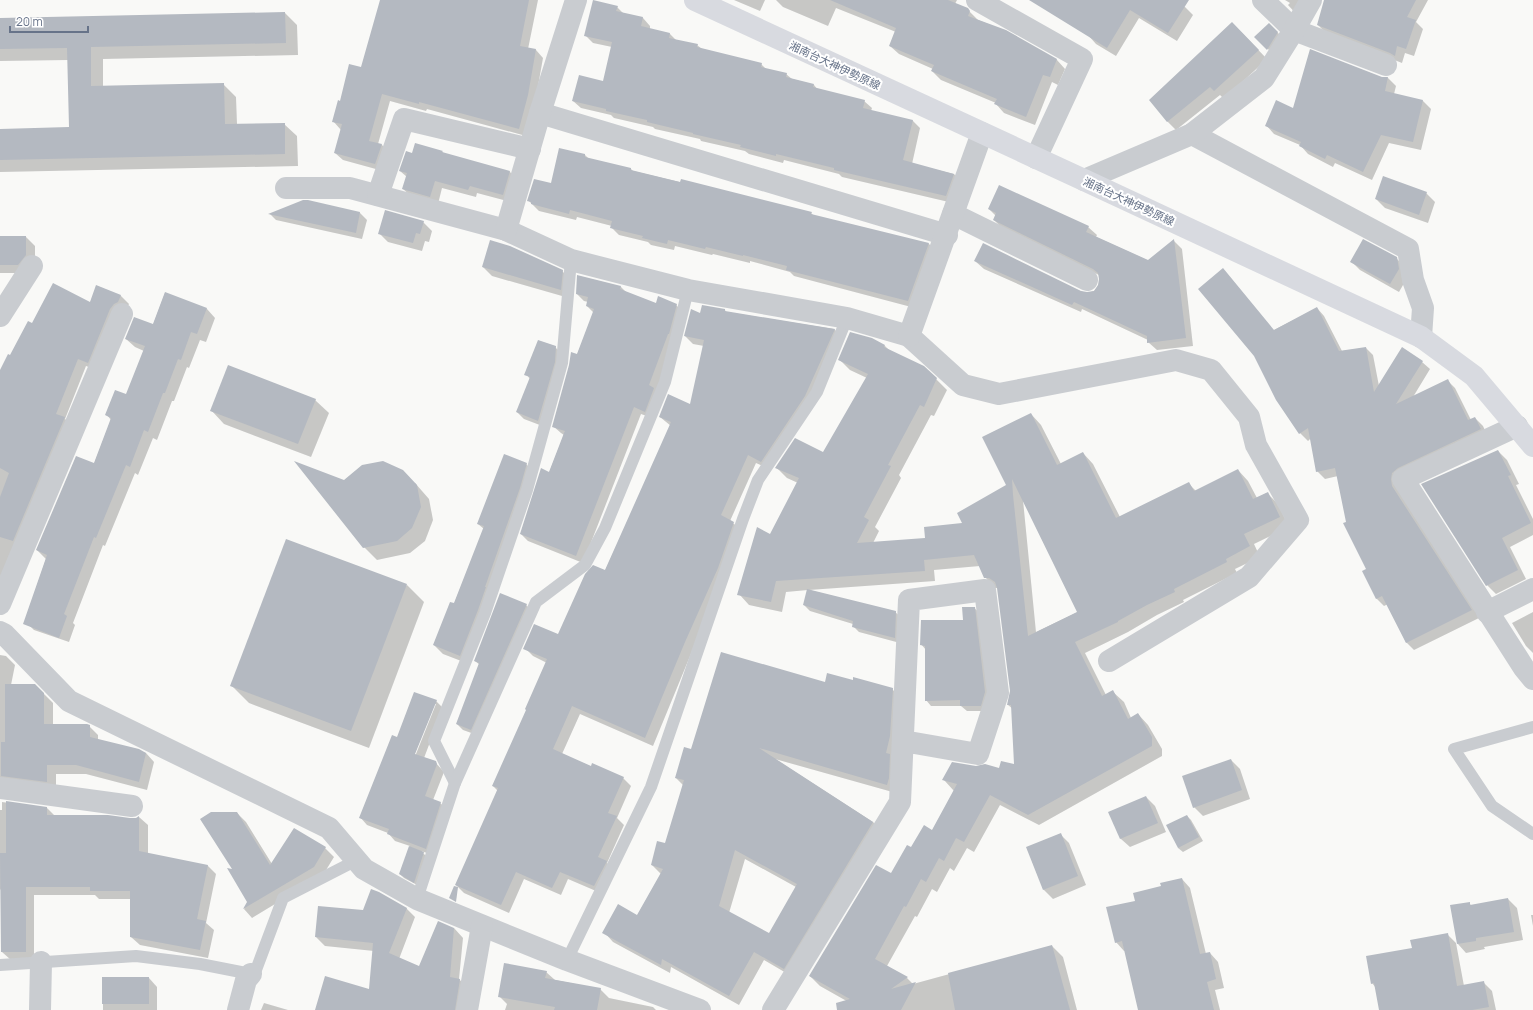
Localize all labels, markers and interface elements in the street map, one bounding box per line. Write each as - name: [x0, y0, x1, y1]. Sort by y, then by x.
- scale bar: [10, 8, 88, 34]
- text: 20 m: [16, 13, 43, 30]
- street label: 湘南台大神伊勢原線: [787, 37, 883, 93]
- street label: 湘南台大神伊勢原線: [1081, 173, 1177, 229]

